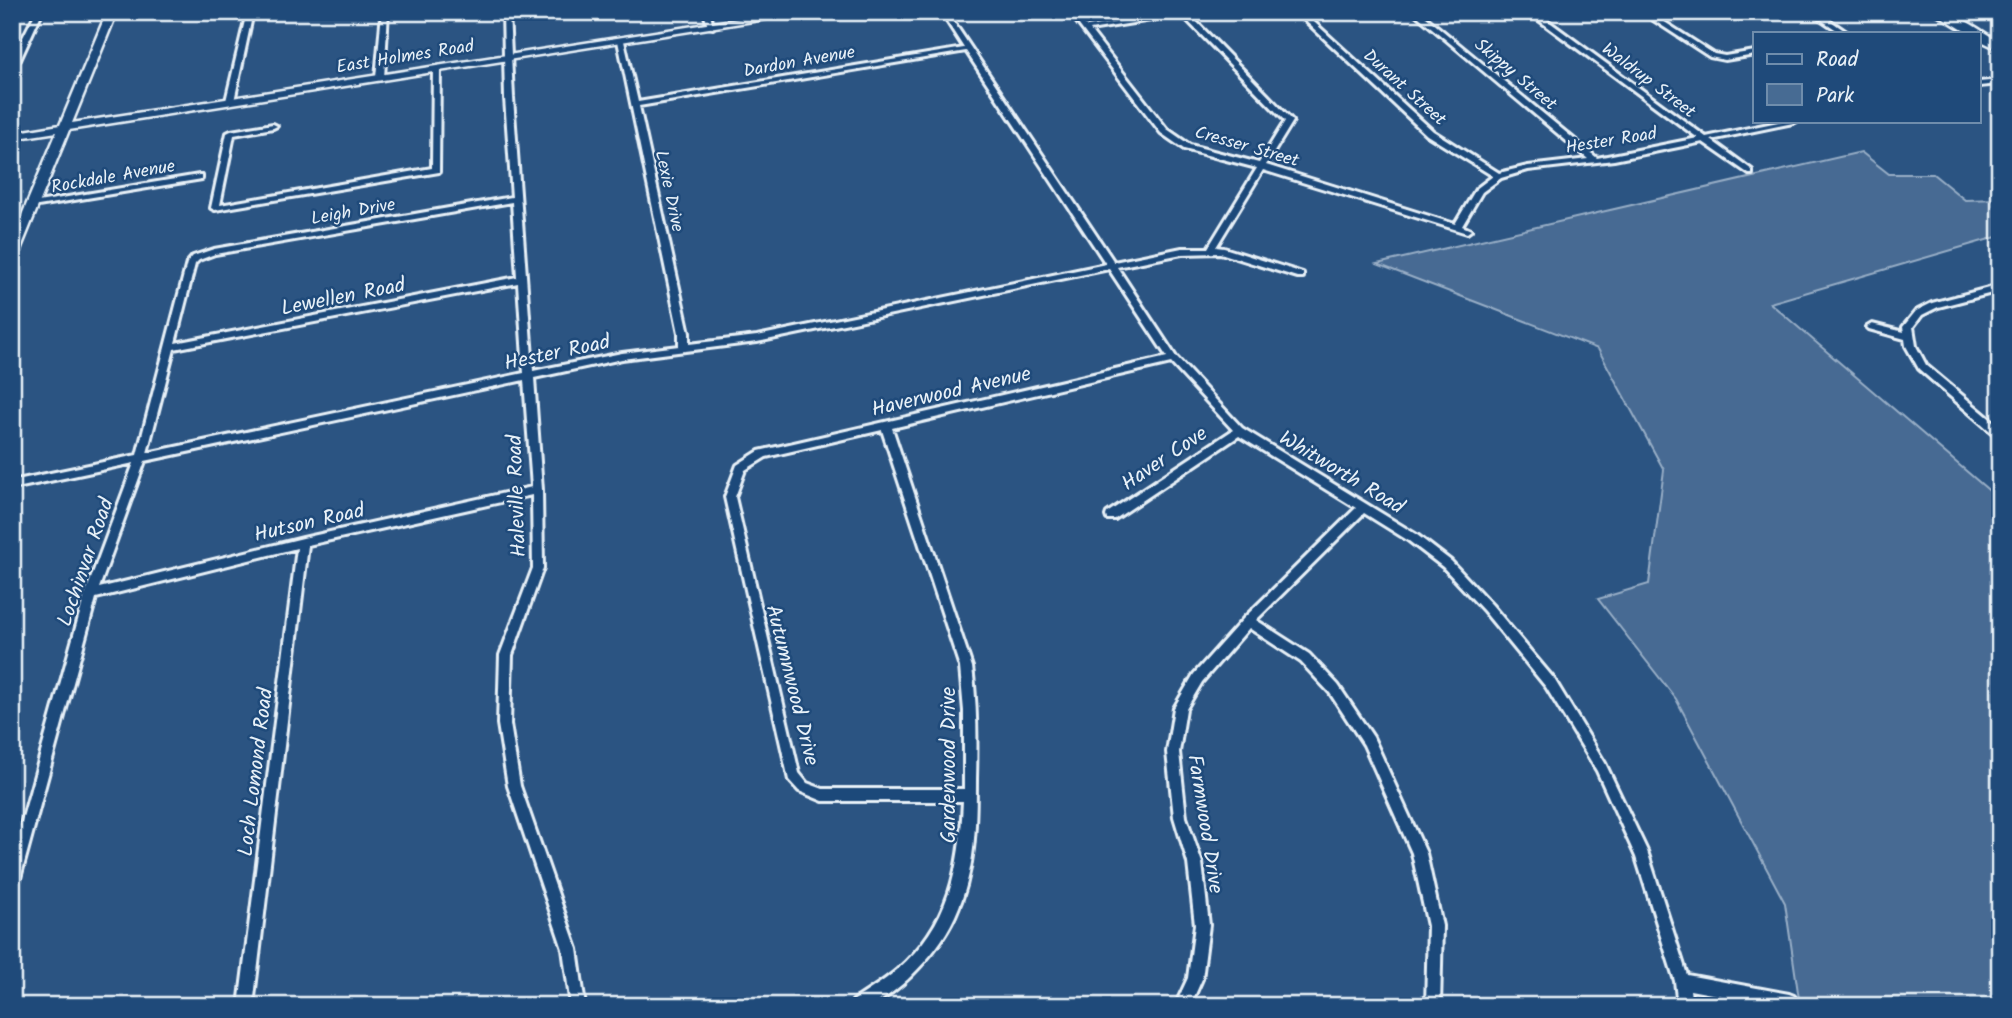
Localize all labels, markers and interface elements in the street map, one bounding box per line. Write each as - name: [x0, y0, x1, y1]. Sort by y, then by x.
- street label: East Holmes Road: [334, 32, 477, 83]
- street label: Skippy Street: [1467, 32, 1564, 119]
- legend: [1753, 32, 1980, 122]
- street label: Waldrup Street: [1595, 36, 1702, 127]
- street label: Dardon Avenue: [741, 38, 857, 87]
- street label: Durant Street: [1356, 43, 1453, 134]
- text: Road: [1816, 44, 1859, 77]
- text: Park: [1816, 80, 1854, 113]
- street label: Cresser Street: [1191, 119, 1303, 176]
- street label: Hester Road: [1563, 120, 1660, 163]
- street label: Lexie Drive: [646, 148, 691, 235]
- street label: Rockdale Avenue: [49, 152, 177, 203]
- street label: Leigh Drive: [309, 191, 398, 234]
- street label: Lewellen Road: [278, 269, 409, 326]
- street label: Hester Road: [501, 326, 614, 381]
- street label: Haverwood Avenue: [868, 358, 1035, 427]
- street label: Haver Cove: [1115, 418, 1215, 500]
- street label: Whitworth Road: [1272, 423, 1411, 524]
- street label: Haleville Road: [499, 434, 536, 558]
- street label: Lochinvar Road: [49, 493, 124, 631]
- street label: Hutson Road: [251, 495, 368, 552]
- street label: Autumnwood Drive: [756, 601, 828, 770]
- street label: Loch Lomond Road: [230, 686, 283, 858]
- street label: Gardenwood Drive: [933, 686, 966, 843]
- street label: Farmwood Drive: [1177, 752, 1232, 897]

